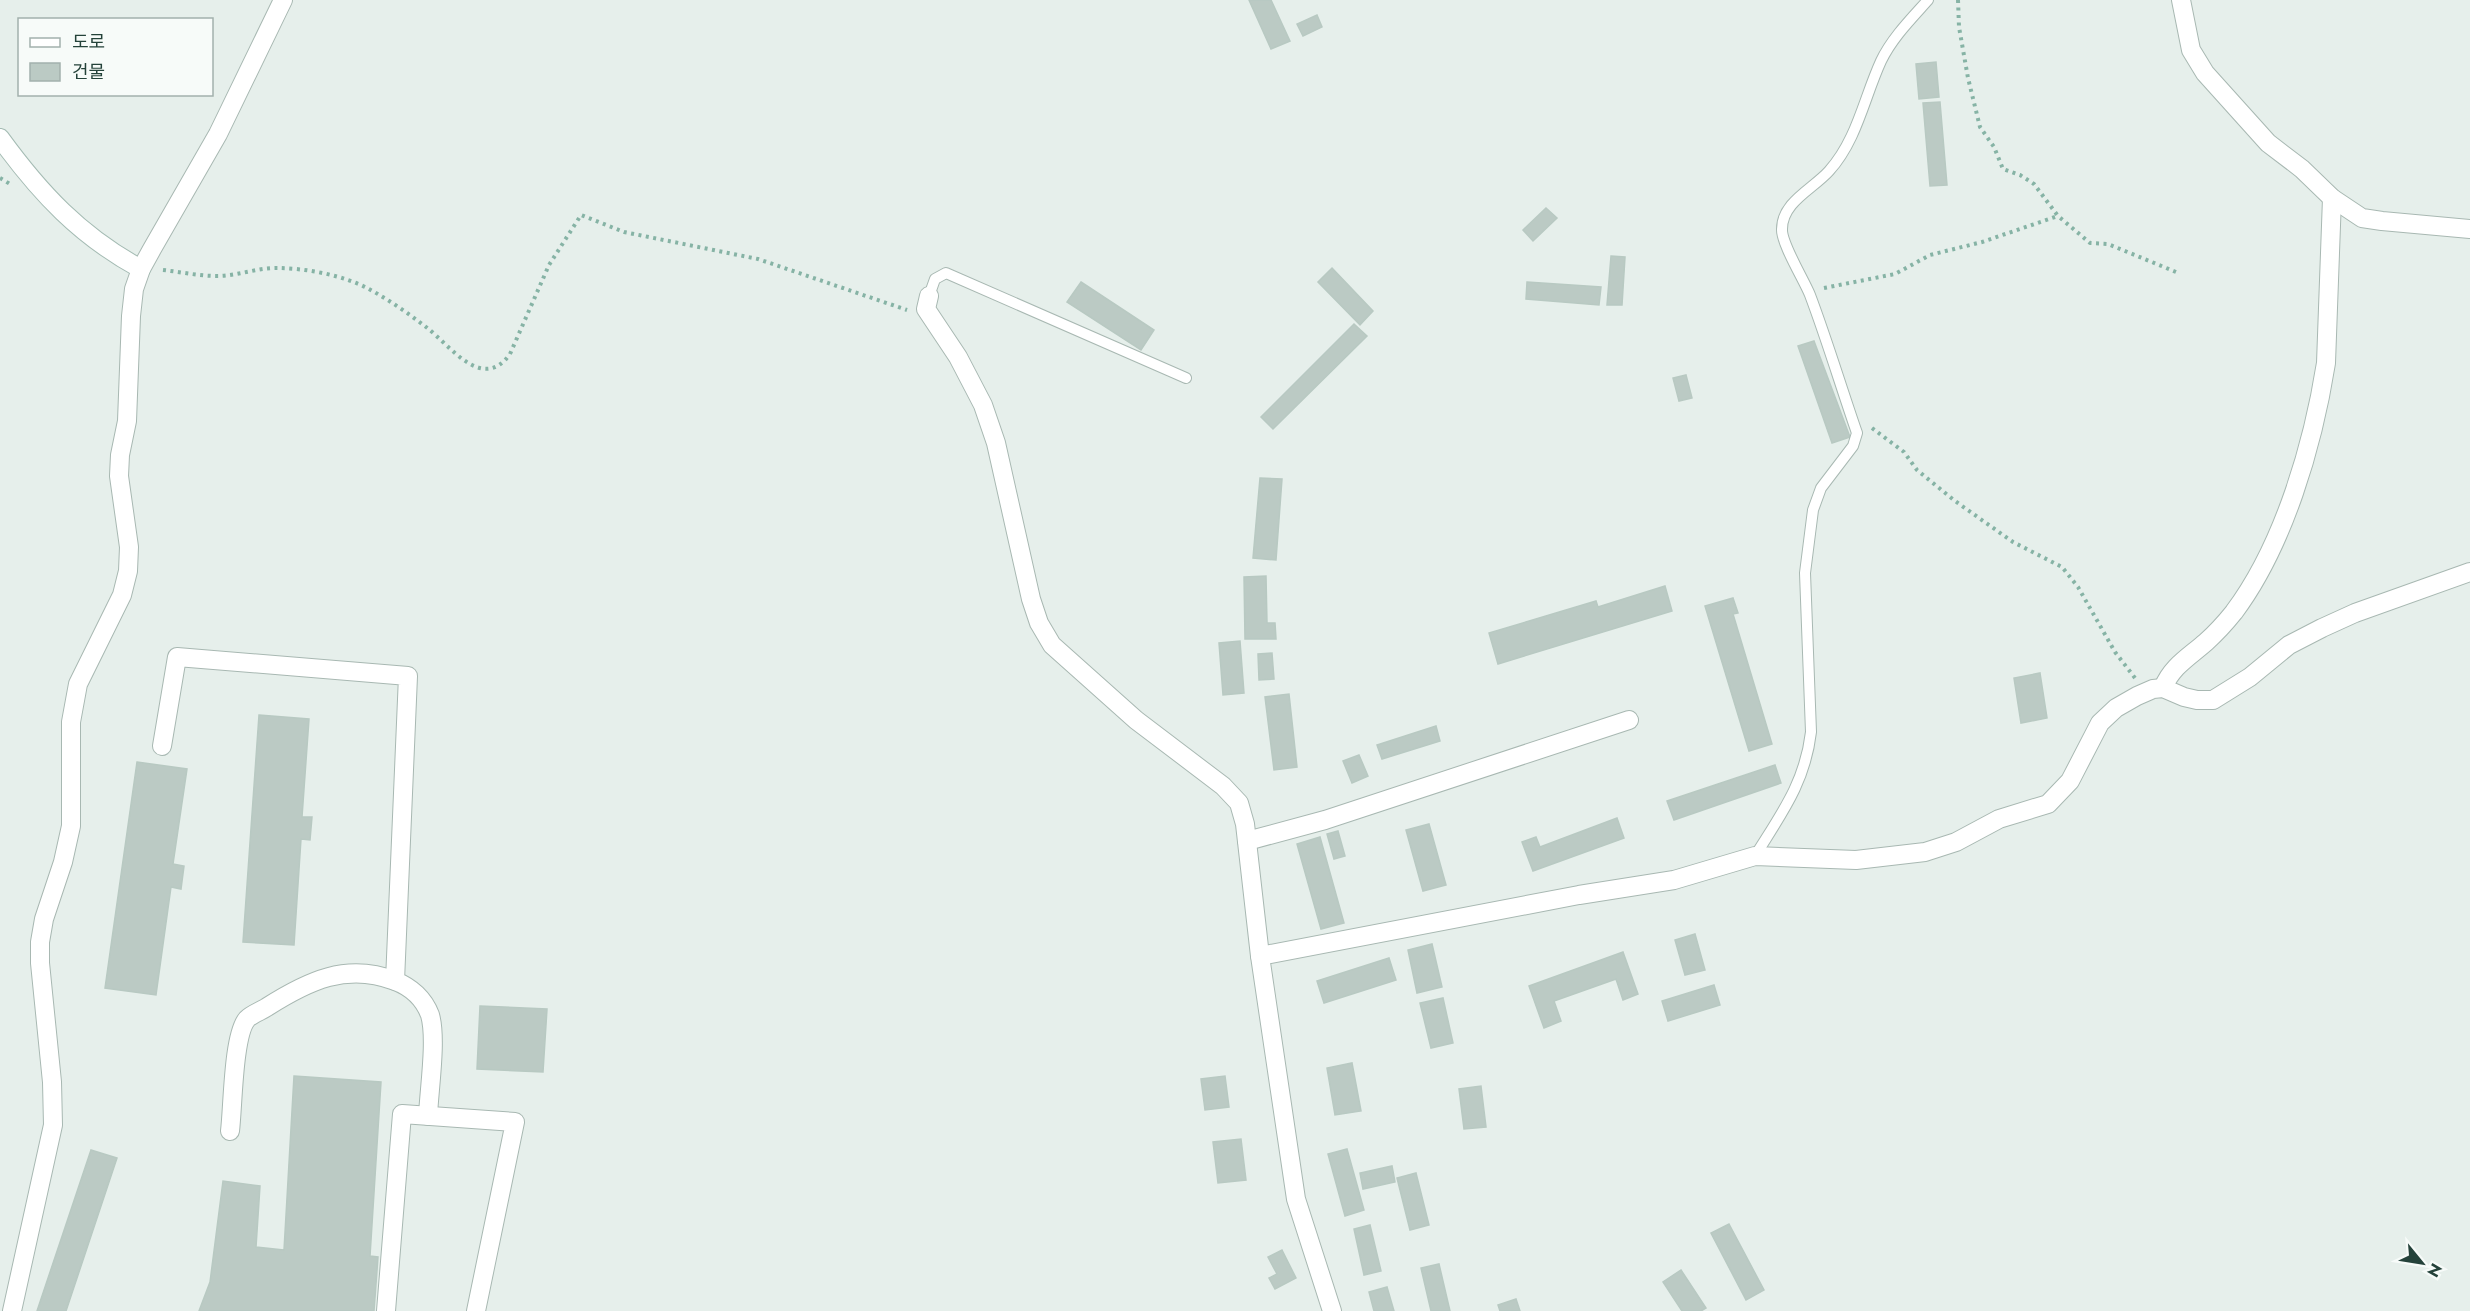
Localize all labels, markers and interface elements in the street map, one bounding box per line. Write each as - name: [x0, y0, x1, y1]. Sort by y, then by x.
- legend: [18, 18, 213, 96]
- text: 도로: [72, 29, 105, 55]
- text: 건물: [72, 59, 105, 85]
- north arrow: [2392, 1233, 2452, 1293]
- text: N: [2421, 1259, 2448, 1282]

